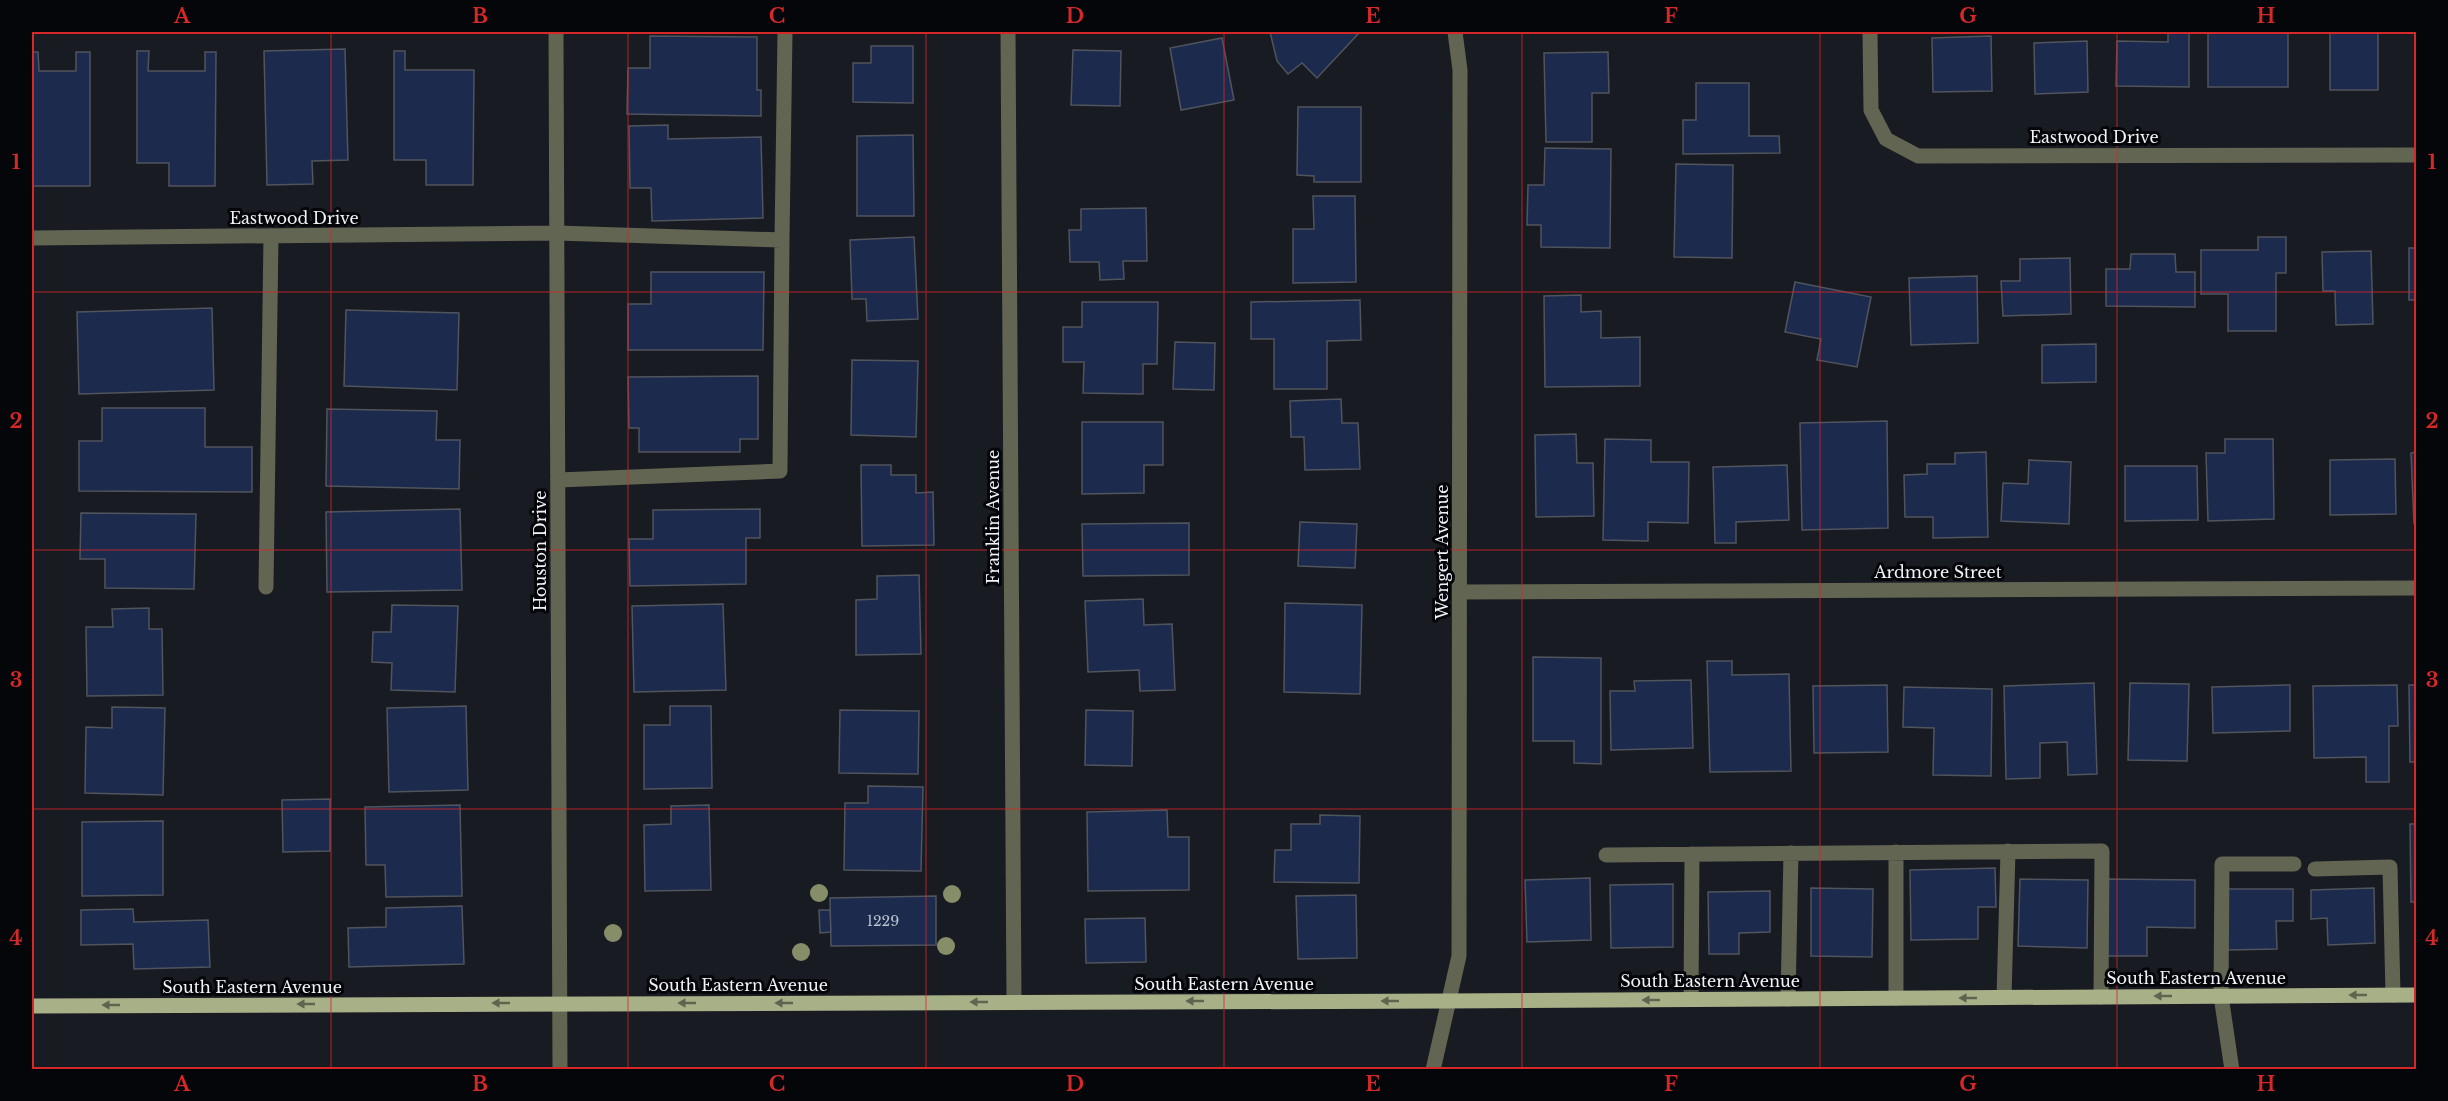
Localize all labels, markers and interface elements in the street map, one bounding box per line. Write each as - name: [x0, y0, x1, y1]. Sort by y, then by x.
- text: A: [173, 4, 191, 28]
- text: B: [472, 4, 488, 28]
- text: C: [769, 4, 785, 28]
- text: D: [1066, 4, 1084, 28]
- text: E: [1365, 4, 1381, 28]
- text: F: [1664, 4, 1678, 28]
- text: G: [1959, 4, 1977, 28]
- text: H: [2257, 4, 2276, 28]
- street label: Eastwood Drive: [2029, 127, 2159, 147]
- text: 1: [12, 150, 21, 174]
- text: 1: [2428, 150, 2437, 174]
- street label: Eastwood Drive: [229, 208, 359, 228]
- text: 2: [9, 409, 23, 433]
- text: 2: [2425, 409, 2439, 433]
- street label: Franklin Avenue: [983, 450, 1003, 584]
- street label: Wengert Avenue: [1432, 484, 1452, 621]
- street label: Houston Drive: [530, 491, 550, 611]
- street label: Ardmore Street: [1873, 562, 2002, 582]
- text: 3: [10, 668, 22, 692]
- text: 3: [2426, 668, 2438, 692]
- house number: 1229: [867, 912, 899, 930]
- text: 4: [9, 926, 23, 950]
- text: 4: [2425, 926, 2439, 950]
- street label: South Eastern Avenue: [2106, 968, 2286, 988]
- street label: South Eastern Avenue: [1620, 971, 1800, 991]
- street label: South Eastern Avenue: [1134, 974, 1314, 994]
- street label: South Eastern Avenue: [648, 975, 828, 995]
- street label: South Eastern Avenue: [162, 977, 342, 997]
- one-way arrow: [2349, 990, 2368, 1000]
- one-way arrow: [2153, 992, 2172, 1001]
- one-way arrow: [1958, 993, 1977, 1003]
- one-way arrow: [1641, 995, 1660, 1005]
- one-way arrow: [1185, 996, 1204, 1006]
- one-way arrow: [1380, 996, 1399, 1006]
- one-way arrow: [969, 997, 988, 1007]
- one-way arrow: [678, 998, 697, 1008]
- one-way arrow: [774, 998, 793, 1008]
- one-way arrow: [297, 999, 316, 1009]
- one-way arrow: [492, 999, 511, 1008]
- one-way arrow: [102, 1000, 121, 1010]
- text: A: [173, 1072, 191, 1096]
- text: B: [472, 1072, 488, 1096]
- text: C: [769, 1072, 785, 1096]
- text: D: [1066, 1072, 1084, 1096]
- text: E: [1365, 1072, 1381, 1096]
- text: F: [1664, 1072, 1678, 1096]
- text: G: [1959, 1072, 1977, 1096]
- text: H: [2257, 1072, 2276, 1096]

